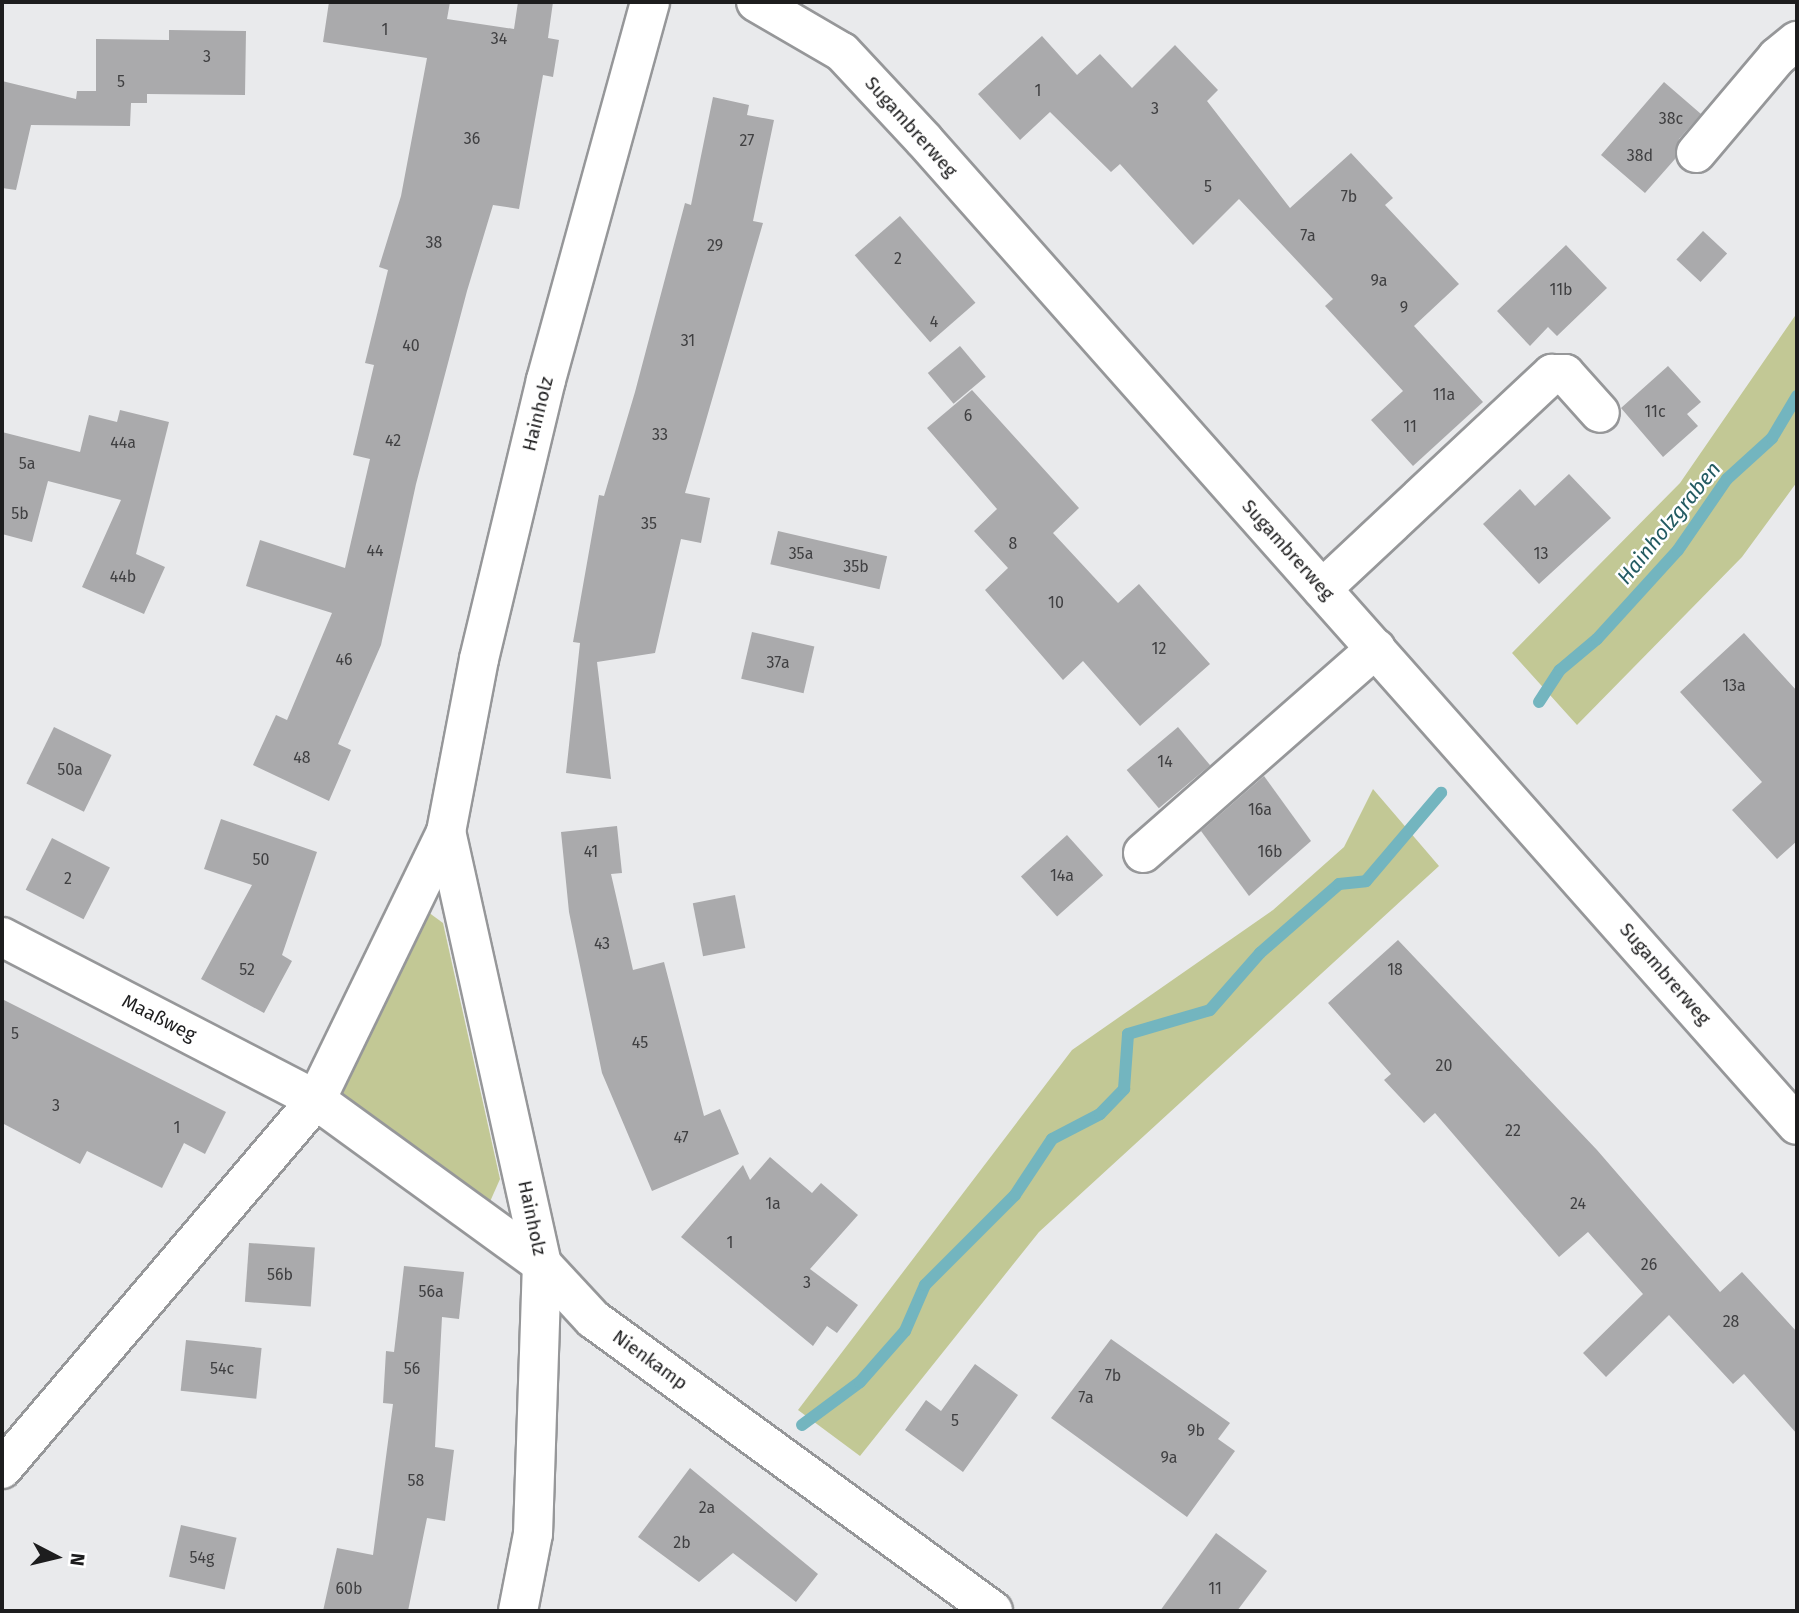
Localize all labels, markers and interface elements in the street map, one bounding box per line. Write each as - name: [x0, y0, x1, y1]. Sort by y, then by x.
- house number: 1: [382, 20, 388, 40]
- house number: 34: [491, 29, 507, 49]
- house number: 3: [203, 47, 211, 67]
- house number: 5: [117, 72, 125, 92]
- street label: Sugambrerweg: [860, 72, 962, 182]
- house number: 1: [1035, 81, 1041, 101]
- house number: 3: [1151, 99, 1159, 119]
- house number: 38c: [1659, 109, 1683, 129]
- house number: 36: [464, 129, 480, 149]
- house number: 27: [740, 131, 754, 151]
- house number: 38d: [1627, 146, 1653, 166]
- house number: 5: [1204, 177, 1212, 197]
- house number: 7b: [1341, 187, 1357, 207]
- house number: 7a: [1300, 226, 1316, 246]
- house number: 38: [426, 233, 442, 253]
- house number: 29: [707, 236, 723, 256]
- house number: 2: [894, 249, 902, 269]
- house number: 9a: [1371, 271, 1387, 291]
- house number: 11b: [1549, 280, 1573, 300]
- house number: 9: [1400, 298, 1408, 318]
- house number: 4: [930, 312, 938, 332]
- house number: 31: [681, 331, 695, 351]
- house number: 40: [402, 336, 420, 356]
- street label: Hainholz: [518, 374, 558, 454]
- house number: 11a: [1433, 385, 1455, 405]
- house number: 11c: [1644, 402, 1666, 422]
- house number: 6: [964, 406, 972, 426]
- house number: 11: [1403, 417, 1417, 437]
- house number: 33: [652, 425, 668, 445]
- house number: 42: [385, 431, 401, 451]
- house number: 44a: [110, 433, 136, 453]
- house number: 5a: [19, 454, 35, 474]
- water label: Hainholzgraben: [1612, 457, 1726, 589]
- street label: Sugambrerweg: [1237, 495, 1339, 605]
- house number: 5b: [11, 504, 29, 524]
- house number: 35: [641, 514, 657, 534]
- house number: 8: [1009, 534, 1017, 554]
- house number: 44: [366, 541, 384, 561]
- house number: 35a: [789, 544, 813, 564]
- house number: 13: [1534, 544, 1548, 564]
- house number: 35b: [843, 557, 869, 577]
- house number: 44b: [110, 567, 136, 587]
- house number: 10: [1048, 593, 1064, 613]
- house number: 12: [1152, 639, 1166, 659]
- house number: 46: [335, 650, 353, 670]
- house number: 37a: [766, 653, 790, 673]
- house number: 13a: [1722, 676, 1746, 696]
- house number: 48: [293, 748, 311, 768]
- house number: 14: [1157, 752, 1173, 772]
- house number: 50a: [57, 760, 83, 780]
- house number: 16a: [1248, 800, 1272, 820]
- house number: 41: [584, 842, 598, 862]
- house number: 16b: [1258, 842, 1282, 862]
- house number: 50: [253, 850, 269, 870]
- house number: 14a: [1050, 866, 1074, 886]
- house number: 2: [64, 869, 72, 889]
- street label: Sugambrerweg: [1615, 919, 1715, 1029]
- house number: 43: [594, 934, 610, 954]
- house number: 52: [239, 960, 255, 980]
- house number: 18: [1387, 960, 1403, 980]
- street label: Maaßweg: [118, 990, 200, 1046]
- house number: 5: [11, 1024, 19, 1044]
- house number: 45: [632, 1033, 648, 1053]
- house number: 20: [1436, 1056, 1452, 1076]
- house number: 3: [52, 1096, 60, 1116]
- house number: 1: [174, 1118, 180, 1138]
- house number: 22: [1505, 1121, 1521, 1141]
- house number: 47: [673, 1128, 689, 1148]
- street label: Hainholz: [513, 1178, 551, 1258]
- house number: 1a: [765, 1194, 781, 1214]
- house number: 24: [1570, 1194, 1586, 1214]
- house number: 1: [727, 1233, 733, 1253]
- house number: 26: [1641, 1255, 1657, 1275]
- house number: 56b: [267, 1265, 293, 1285]
- house number: 3: [803, 1273, 811, 1293]
- house number: 56a: [418, 1282, 444, 1302]
- house number: 28: [1723, 1312, 1739, 1332]
- street label: Nienkamp: [608, 1325, 692, 1395]
- house number: 54c: [210, 1359, 234, 1379]
- house number: 56: [404, 1359, 420, 1379]
- house number: 7b: [1105, 1366, 1121, 1386]
- house number: 7a: [1078, 1388, 1094, 1408]
- house number: 5: [951, 1411, 959, 1431]
- house number: 9b: [1187, 1421, 1205, 1441]
- house number: 9a: [1161, 1448, 1177, 1468]
- house number: 58: [408, 1471, 424, 1491]
- house number: 2a: [699, 1498, 715, 1518]
- north arrow: [21, 1522, 91, 1592]
- house number: 2b: [673, 1533, 691, 1553]
- house number: 54g: [190, 1548, 214, 1568]
- text: N: [65, 1552, 90, 1567]
- house number: 60b: [336, 1579, 362, 1599]
- house number: 11: [1208, 1579, 1222, 1599]

